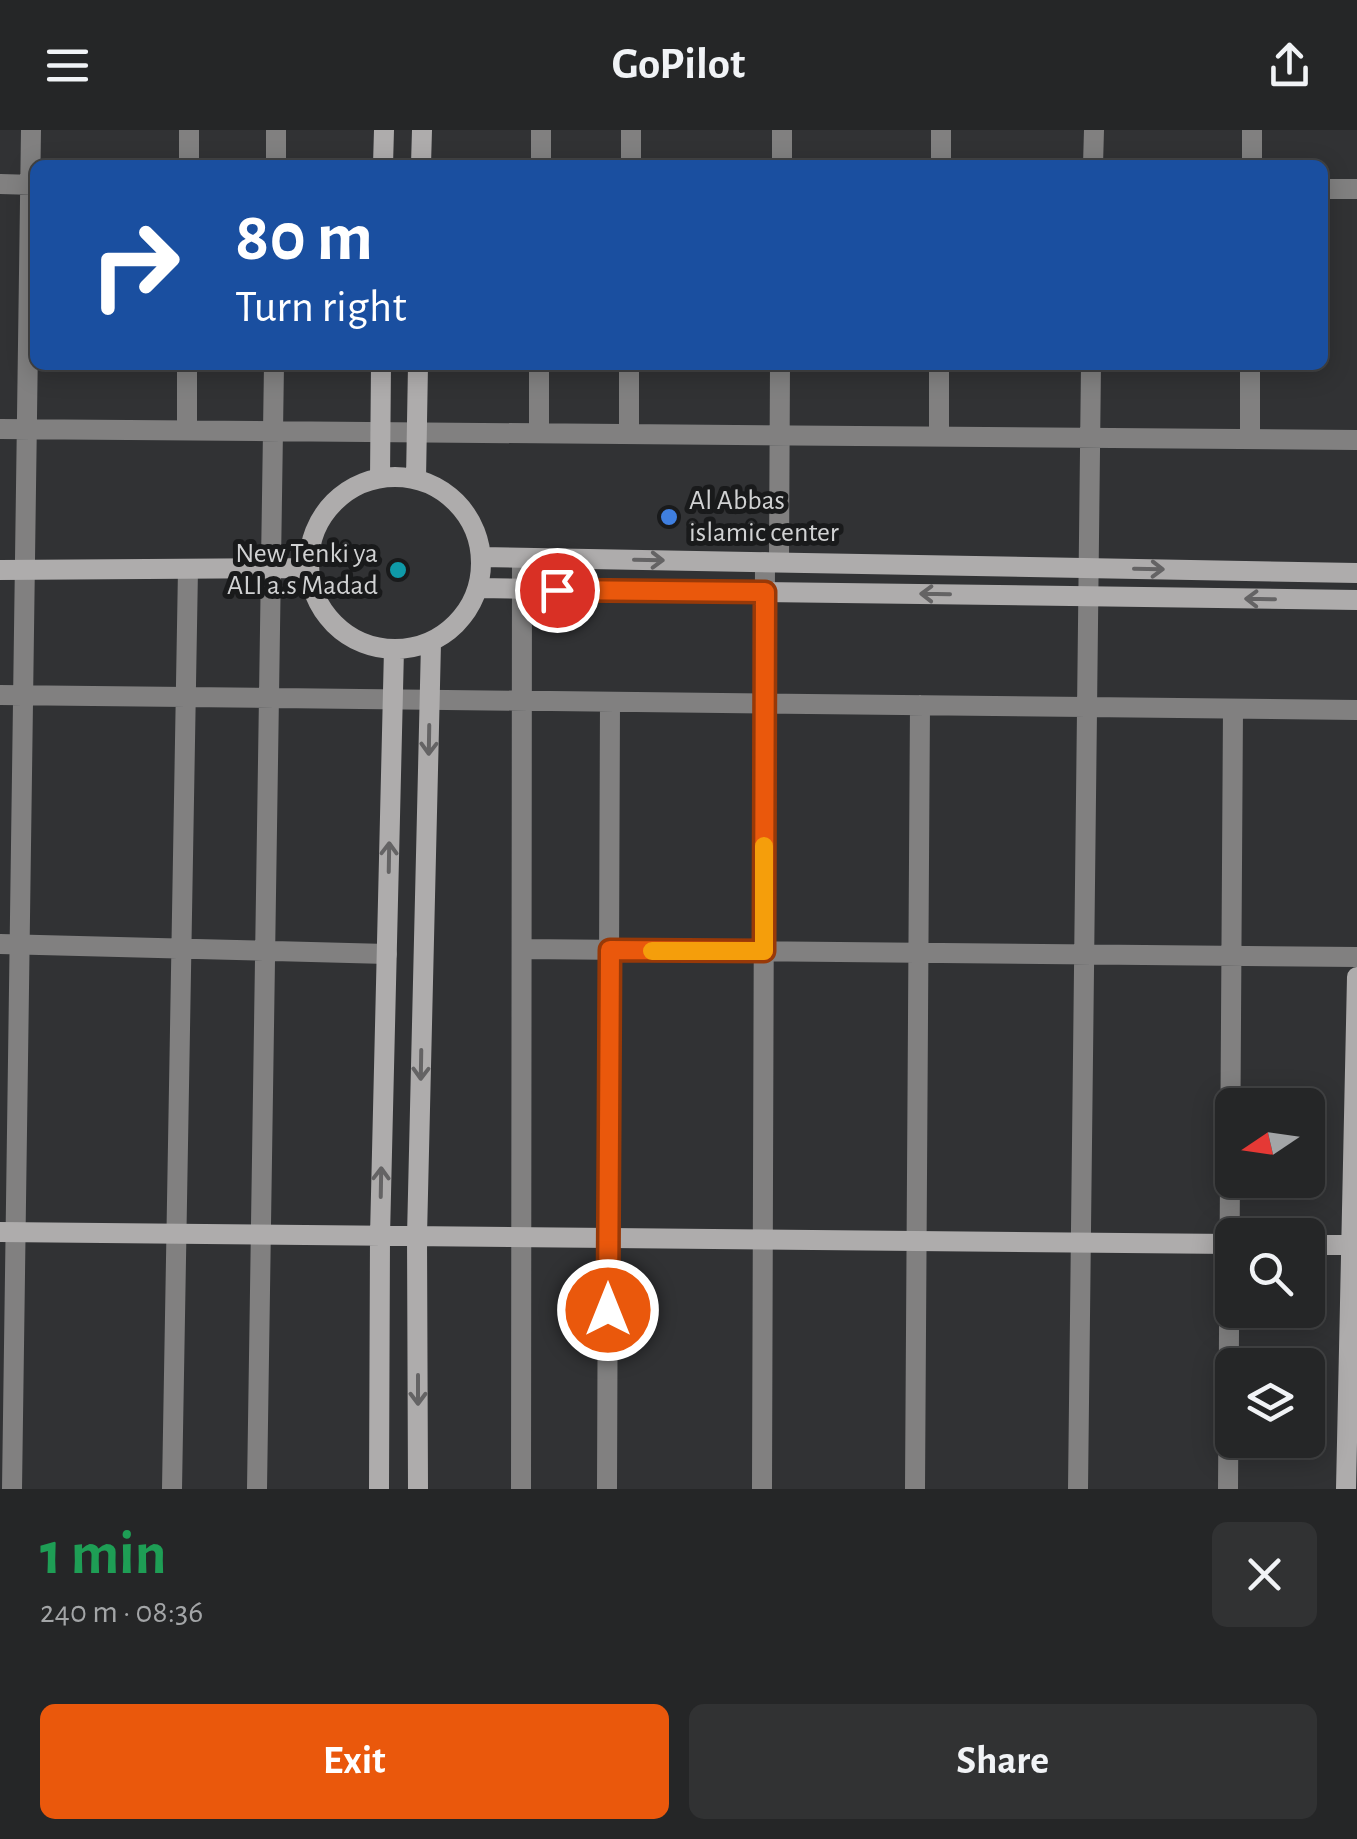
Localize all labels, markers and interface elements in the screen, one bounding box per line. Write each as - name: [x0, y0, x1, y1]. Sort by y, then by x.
- icon: menu: [40, 38, 95, 93]
- icon: share: [1262, 38, 1317, 93]
- text: GoPilot: [612, 42, 745, 87]
- icon: right: [70, 200, 200, 330]
- text: 80 m: [235, 203, 373, 273]
- text: Turn right: [235, 285, 407, 330]
- place label: Al Abbas islamic center: [689, 487, 839, 547]
- marker: Al Abbas islamic center: [658, 506, 680, 528]
- place label: New Tenki ya ALI a.s Madad: [227, 540, 378, 600]
- pin: [515, 548, 600, 633]
- one-way arrow: [632, 550, 664, 570]
- marker: New Tenki ya ALI a.s Madad: [387, 559, 409, 581]
- one-way arrow: [1132, 559, 1164, 578]
- icon: arrive: [530, 563, 585, 618]
- one-way arrow: [919, 585, 951, 604]
- one-way arrow: [1244, 589, 1276, 608]
- one-way arrow: [420, 724, 438, 756]
- one-way arrow: [380, 841, 399, 873]
- one-way arrow: [412, 1049, 431, 1081]
- north arrow: [1215, 1088, 1325, 1198]
- map controls: [1215, 1088, 1325, 1458]
- one-way arrow: [372, 1166, 391, 1198]
- button: search: [1215, 1218, 1325, 1328]
- position arrow: [556, 1258, 660, 1362]
- button: layers: [1215, 1348, 1325, 1458]
- one-way arrow: [408, 1372, 428, 1405]
- button: close: [1212, 1522, 1317, 1627]
- text: 1 min: [40, 1525, 166, 1585]
- text: 240 m · 08:36: [40, 1596, 203, 1628]
- button: Exit: [40, 1704, 669, 1819]
- button: Share: [689, 1704, 1317, 1819]

